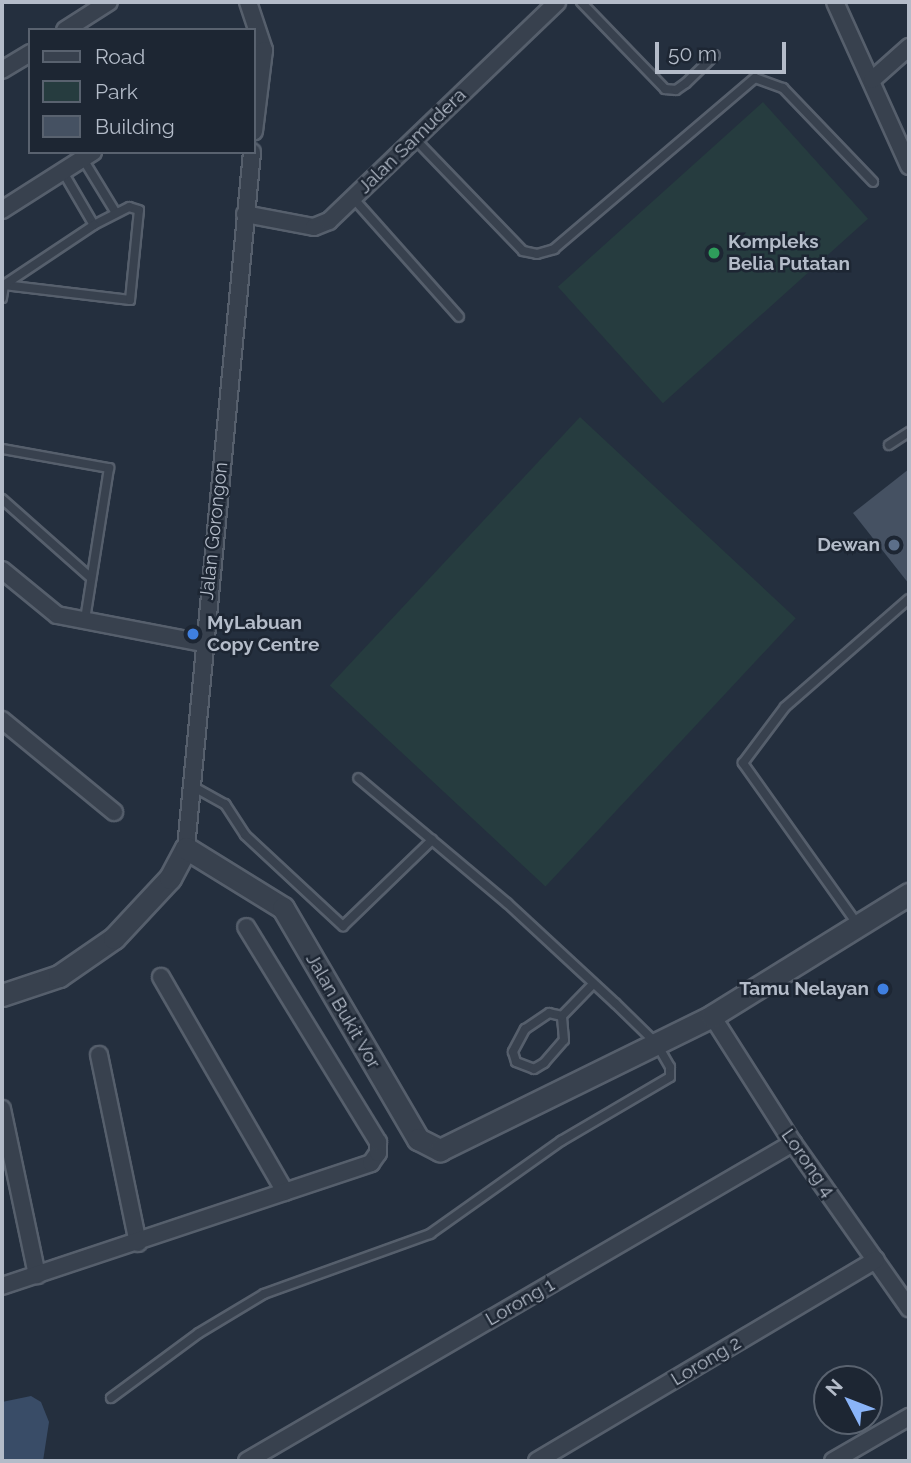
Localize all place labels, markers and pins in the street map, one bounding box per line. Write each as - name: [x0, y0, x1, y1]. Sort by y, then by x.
- place label: Kompleks Belia Putatan: [728, 231, 850, 275]
- marker: Kompleks Belia Putatan: [706, 245, 722, 261]
- place label: Dewan: [817, 534, 880, 556]
- marker: Dewan: [886, 537, 902, 553]
- place label: MyLabuan Copy Centre: [207, 612, 320, 656]
- marker: MyLabuan Copy Centre: [185, 626, 201, 642]
- place label: Tamu Nelayan: [739, 978, 869, 1000]
- marker: Tamu Nelayan: [875, 981, 891, 997]

